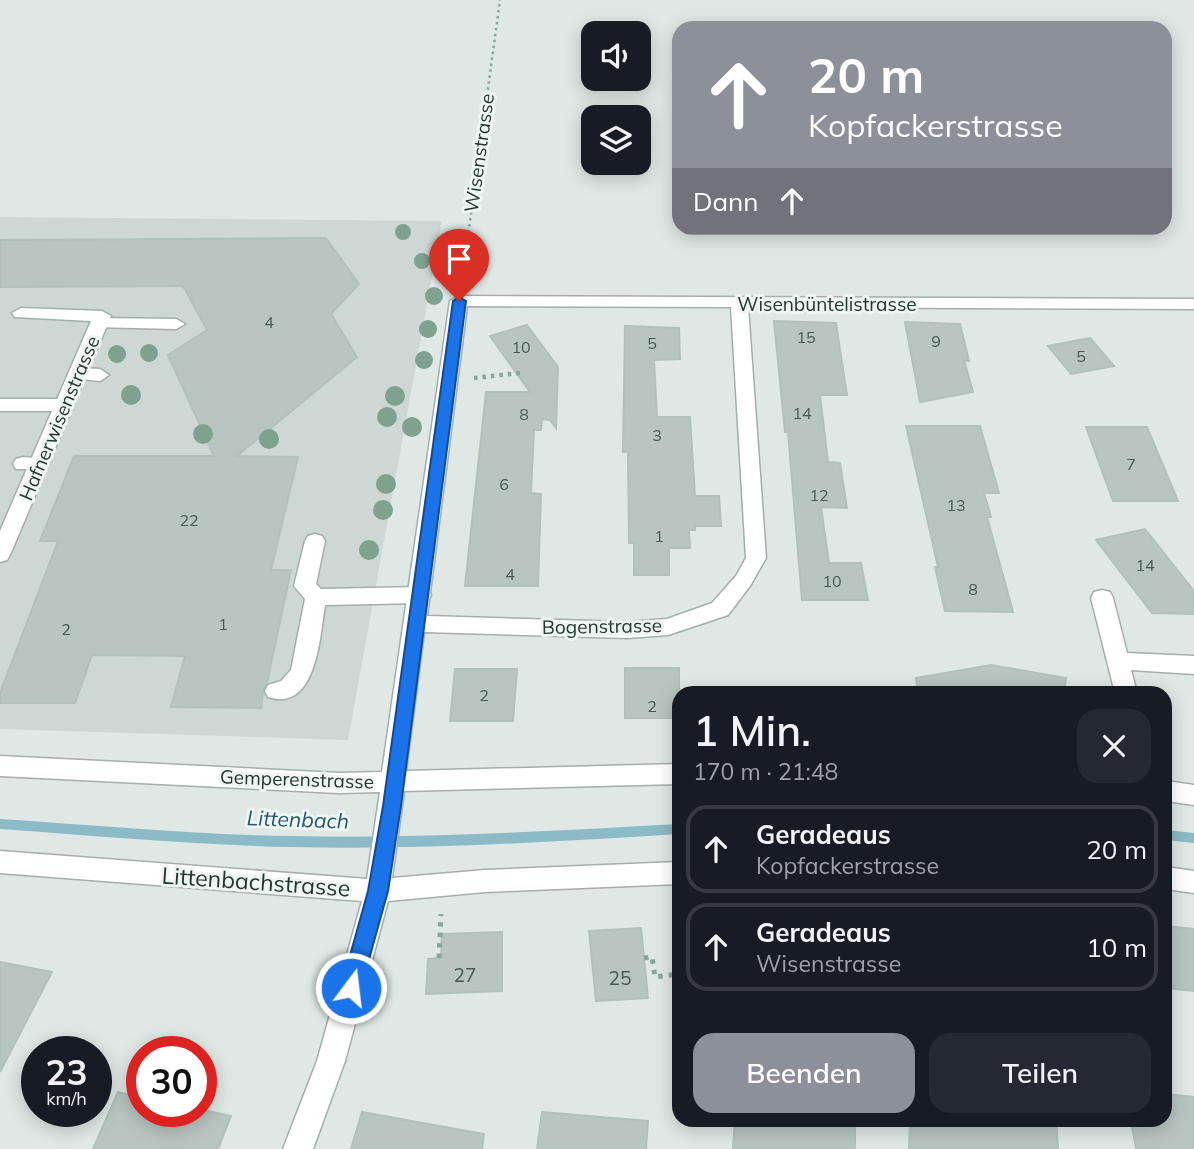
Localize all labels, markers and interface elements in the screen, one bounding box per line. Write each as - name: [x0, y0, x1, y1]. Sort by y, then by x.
- map controls: [581, 21, 651, 175]
- button: sound: [581, 21, 651, 91]
- text: 20 m: [808, 44, 924, 105]
- icon: ahead: [693, 49, 784, 140]
- street label: Wisenstrasse: [459, 92, 499, 214]
- button: layers: [581, 105, 651, 175]
- text: Kopfackerstrasse: [808, 105, 1063, 145]
- icon: ahead: [773, 182, 811, 220]
- text: Dann: [693, 185, 759, 218]
- pin: [429, 229, 489, 301]
- icon: arrive: [440, 240, 478, 278]
- street label: Wisenbüntelistrasse: [737, 292, 917, 316]
- house number: 4: [264, 312, 274, 332]
- house number: 15: [796, 327, 816, 347]
- house number: 9: [931, 331, 941, 351]
- street label: Hafnerwisenstrasse: [13, 332, 105, 504]
- house number: 5: [647, 333, 657, 353]
- house number: 10: [511, 337, 531, 357]
- house number: 5: [1076, 346, 1086, 366]
- house number: 14: [792, 403, 812, 423]
- house number: 8: [519, 404, 529, 424]
- house number: 3: [652, 425, 662, 445]
- house number: 7: [1126, 454, 1136, 474]
- house number: 6: [499, 474, 509, 494]
- house number: 12: [809, 485, 829, 505]
- house number: 13: [946, 495, 966, 515]
- house number: 22: [179, 510, 199, 530]
- house number: 1: [654, 526, 664, 546]
- house number: 14: [1135, 555, 1155, 575]
- house number: 4: [505, 564, 515, 584]
- house number: 10: [822, 571, 842, 591]
- house number: 8: [968, 579, 978, 599]
- street label: Bogenstrasse: [542, 613, 662, 639]
- house number: 1: [218, 614, 228, 634]
- house number: 2: [61, 619, 71, 639]
- house number: 2: [479, 685, 489, 705]
- house number: 2: [647, 696, 657, 716]
- text: 1 Min.: [693, 704, 811, 757]
- button: close: [1077, 709, 1151, 783]
- text: 170 m · 21:48: [693, 757, 838, 786]
- street label: Gemperenstrasse: [219, 764, 375, 794]
- water label: Littenbach: [246, 804, 350, 834]
- text: Geradeaus: [756, 818, 891, 851]
- icon: ahead: [697, 830, 735, 868]
- text: 20 m: [1086, 833, 1147, 866]
- text: Kopfackerstrasse: [756, 851, 939, 880]
- street label: Littenbachstrasse: [161, 860, 351, 903]
- text: Geradeaus: [756, 916, 891, 949]
- icon: ahead: [697, 928, 735, 966]
- text: 10 m: [1086, 931, 1147, 964]
- text: Wisenstrasse: [756, 949, 901, 978]
- position arrow: [314, 951, 388, 1025]
- house number: 27: [454, 963, 476, 987]
- house number: 25: [609, 966, 631, 990]
- button: Beenden: [693, 1033, 915, 1113]
- button: Teilen: [929, 1033, 1151, 1113]
- speed limit sign: 30: [126, 1036, 217, 1127]
- text: 23: [45, 1050, 88, 1094]
- text: km/h: [46, 1087, 87, 1110]

